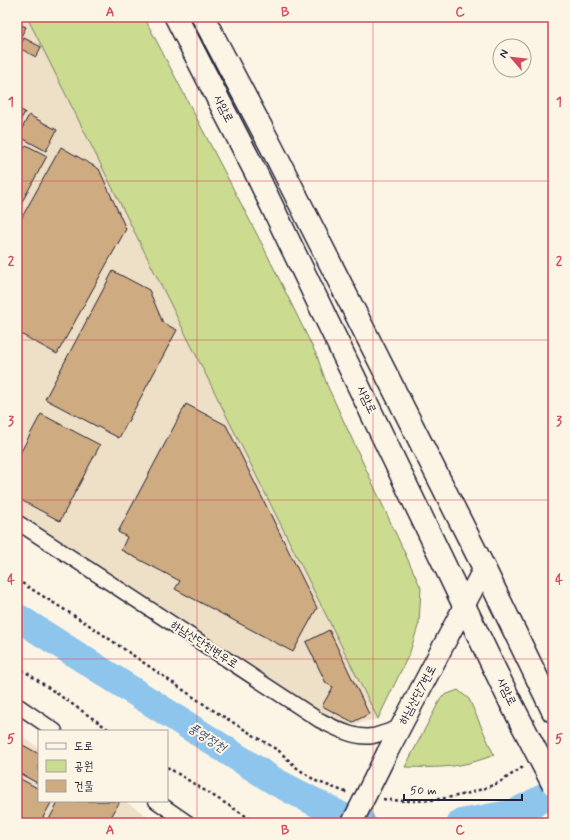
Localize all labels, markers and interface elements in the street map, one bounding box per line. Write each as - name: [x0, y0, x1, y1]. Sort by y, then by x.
- text: A: [106, 4, 114, 21]
- text: B: [281, 4, 290, 21]
- text: C: [455, 4, 465, 21]
- north arrow: [492, 38, 532, 78]
- text: N: [496, 47, 512, 60]
- street label: 사암로: [209, 92, 237, 126]
- text: 1: [8, 94, 14, 111]
- text: 1: [556, 94, 562, 111]
- text: 2: [8, 253, 15, 270]
- text: 2: [556, 253, 563, 270]
- street label: 사암로: [352, 383, 380, 417]
- text: 3: [8, 413, 14, 430]
- text: 3: [556, 413, 562, 430]
- text: 4: [7, 572, 15, 589]
- text: 4: [555, 572, 563, 589]
- street label: 하남산단천변우로: [167, 617, 241, 673]
- street label: 하남산단7번로: [396, 662, 440, 728]
- street label: 사암로: [492, 675, 520, 709]
- water label: 풍영정천: [185, 719, 230, 757]
- legend: [38, 730, 168, 802]
- text: 5: [7, 731, 15, 748]
- text: 5: [555, 731, 563, 748]
- text: 도로: [74, 739, 93, 755]
- text: 공원: [74, 759, 93, 775]
- scale bar: [404, 776, 522, 802]
- text: 건물: [74, 779, 94, 795]
- text: 50 m: [410, 783, 437, 799]
- text: A: [106, 822, 114, 839]
- text: B: [281, 822, 290, 839]
- text: C: [455, 822, 465, 839]

